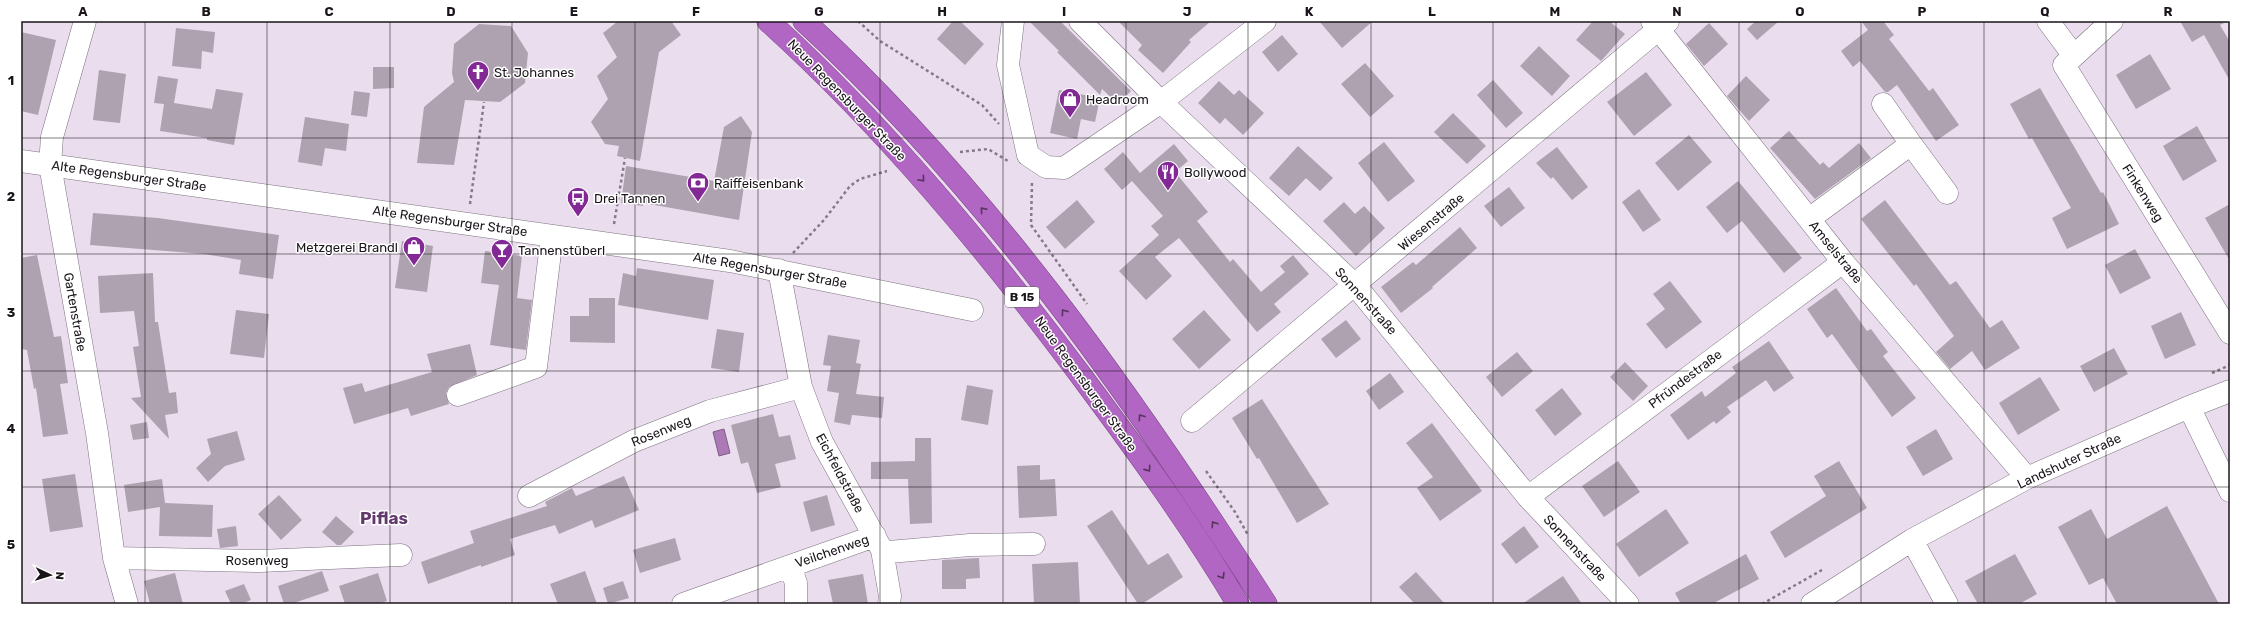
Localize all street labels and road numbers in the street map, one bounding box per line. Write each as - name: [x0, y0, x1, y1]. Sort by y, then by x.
- street label: Neue Regensburger Straße: [784, 36, 909, 165]
- street label: Alte Regensburger Straße: [51, 158, 207, 195]
- street label: Finkenweg: [2118, 161, 2167, 225]
- street label: Wiesenstraße: [1395, 190, 1467, 254]
- street label: Alte Regensburger Straße: [372, 203, 528, 240]
- street label: Amselstraße: [1806, 218, 1866, 286]
- street label: Alte Regensburger Straße: [692, 249, 848, 292]
- street label: Sonnenstraße: [1332, 264, 1400, 338]
- street label: Gartenstraße: [61, 271, 89, 353]
- road number: B 15: [1005, 287, 1039, 307]
- street label: Neue Regensburger Straße: [1031, 314, 1140, 455]
- street label: Pfründestraße: [1645, 347, 1725, 411]
- street label: Rosenweg: [629, 412, 693, 451]
- street label: Landshuter Straße: [2015, 430, 2123, 492]
- street label: Eichfeldstraße: [813, 431, 867, 515]
- street label: Sonnenstraße: [1540, 512, 1610, 584]
- street label: Veilchenweg: [793, 531, 871, 572]
- street label: Rosenweg: [226, 553, 288, 569]

